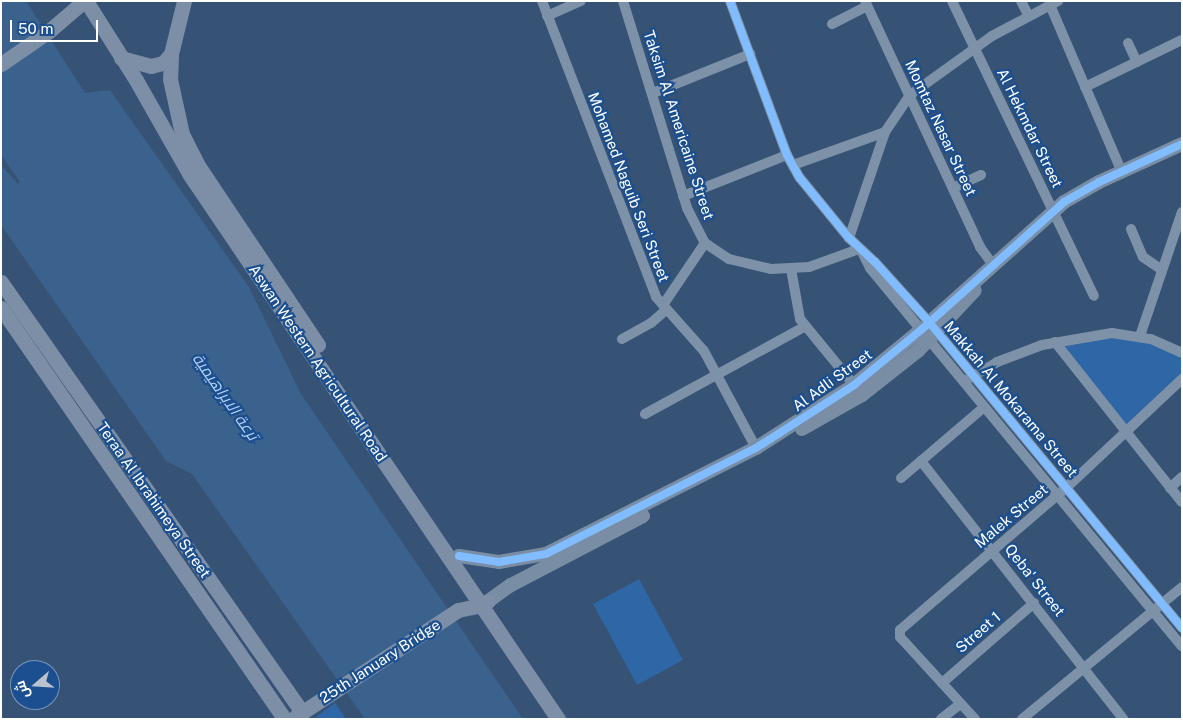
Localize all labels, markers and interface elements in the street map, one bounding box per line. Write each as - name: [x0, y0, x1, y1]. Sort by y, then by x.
- scale bar: [12, 10, 100, 42]
- text: 50 m: [18, 20, 53, 37]
- street label: Taksim Al Americaine Street: [640, 28, 718, 222]
- street label: Momtaz Nasar Street: [902, 57, 980, 199]
- street label: Al Hekmdar Street: [993, 65, 1067, 191]
- street label: Mohamed Naguib Seri Street: [584, 89, 674, 285]
- street label: Aswan Western Agricultural Road: [245, 261, 391, 465]
- street label: Makkah Al Mokarama Street: [940, 317, 1082, 481]
- street label: Al Adli Street: [789, 345, 875, 415]
- water label: ترعة الابراهيمية: [188, 350, 262, 444]
- street label: Teraa Al Ibrahimeya Street: [93, 419, 215, 581]
- street label: Malek Street: [971, 480, 1051, 552]
- street label: Qeba' Street: [1001, 540, 1069, 620]
- street label: Street 1: [952, 608, 1004, 656]
- street label: 25th January Bridge: [316, 615, 444, 707]
- north arrow: [10, 660, 60, 710]
- text: ش: [11, 678, 32, 701]

